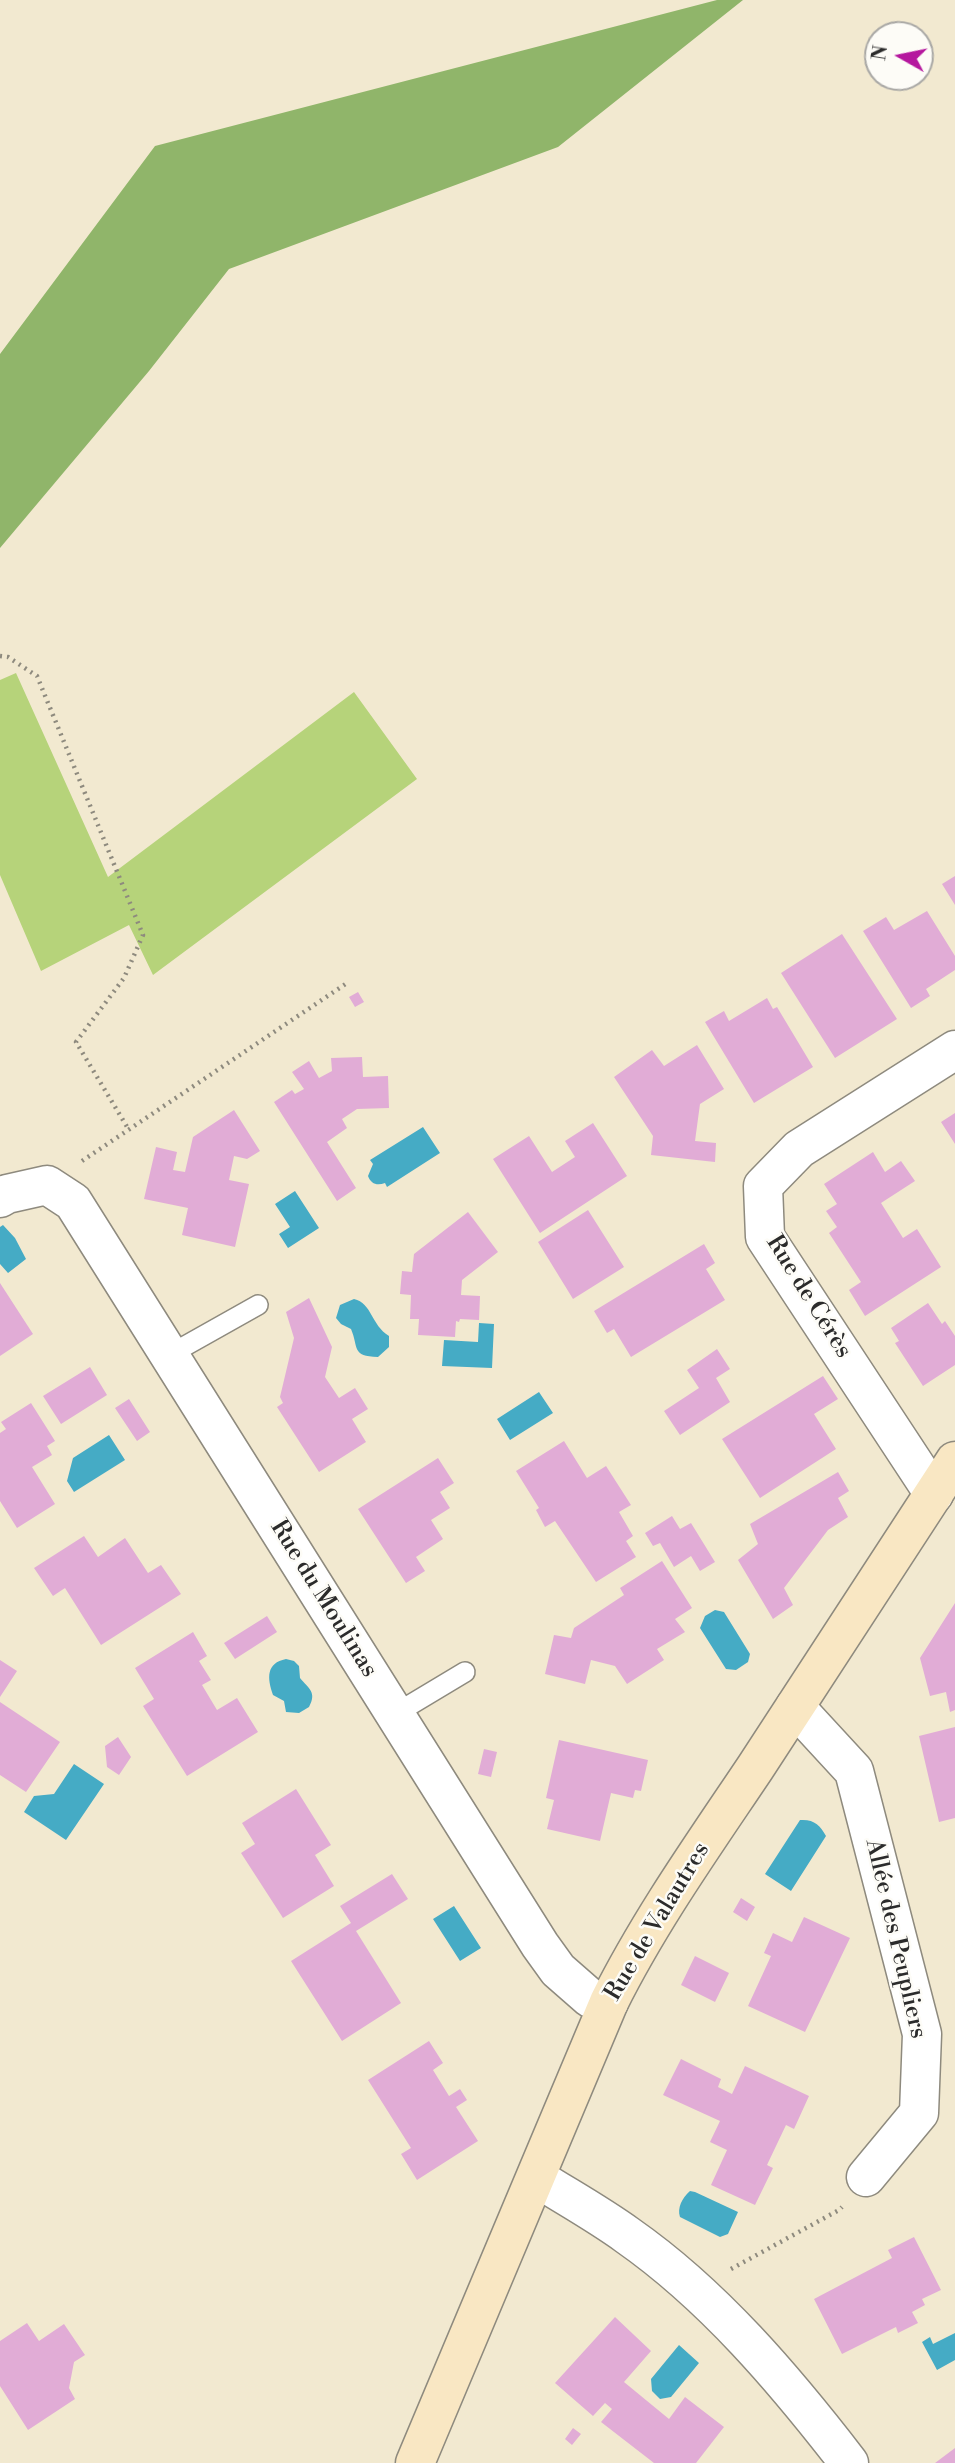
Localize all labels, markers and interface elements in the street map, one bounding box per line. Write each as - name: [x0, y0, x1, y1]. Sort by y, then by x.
- north arrow: [864, 21, 934, 91]
- text: N: [867, 44, 893, 62]
- street label: Rue de Cérès: [759, 1230, 857, 1364]
- street label: Rue du Moulinas: [263, 1515, 383, 1683]
- street label: Allée des Peupliers: [858, 1837, 932, 2041]
- street label: Rue de Valautres: [599, 1838, 717, 2006]

